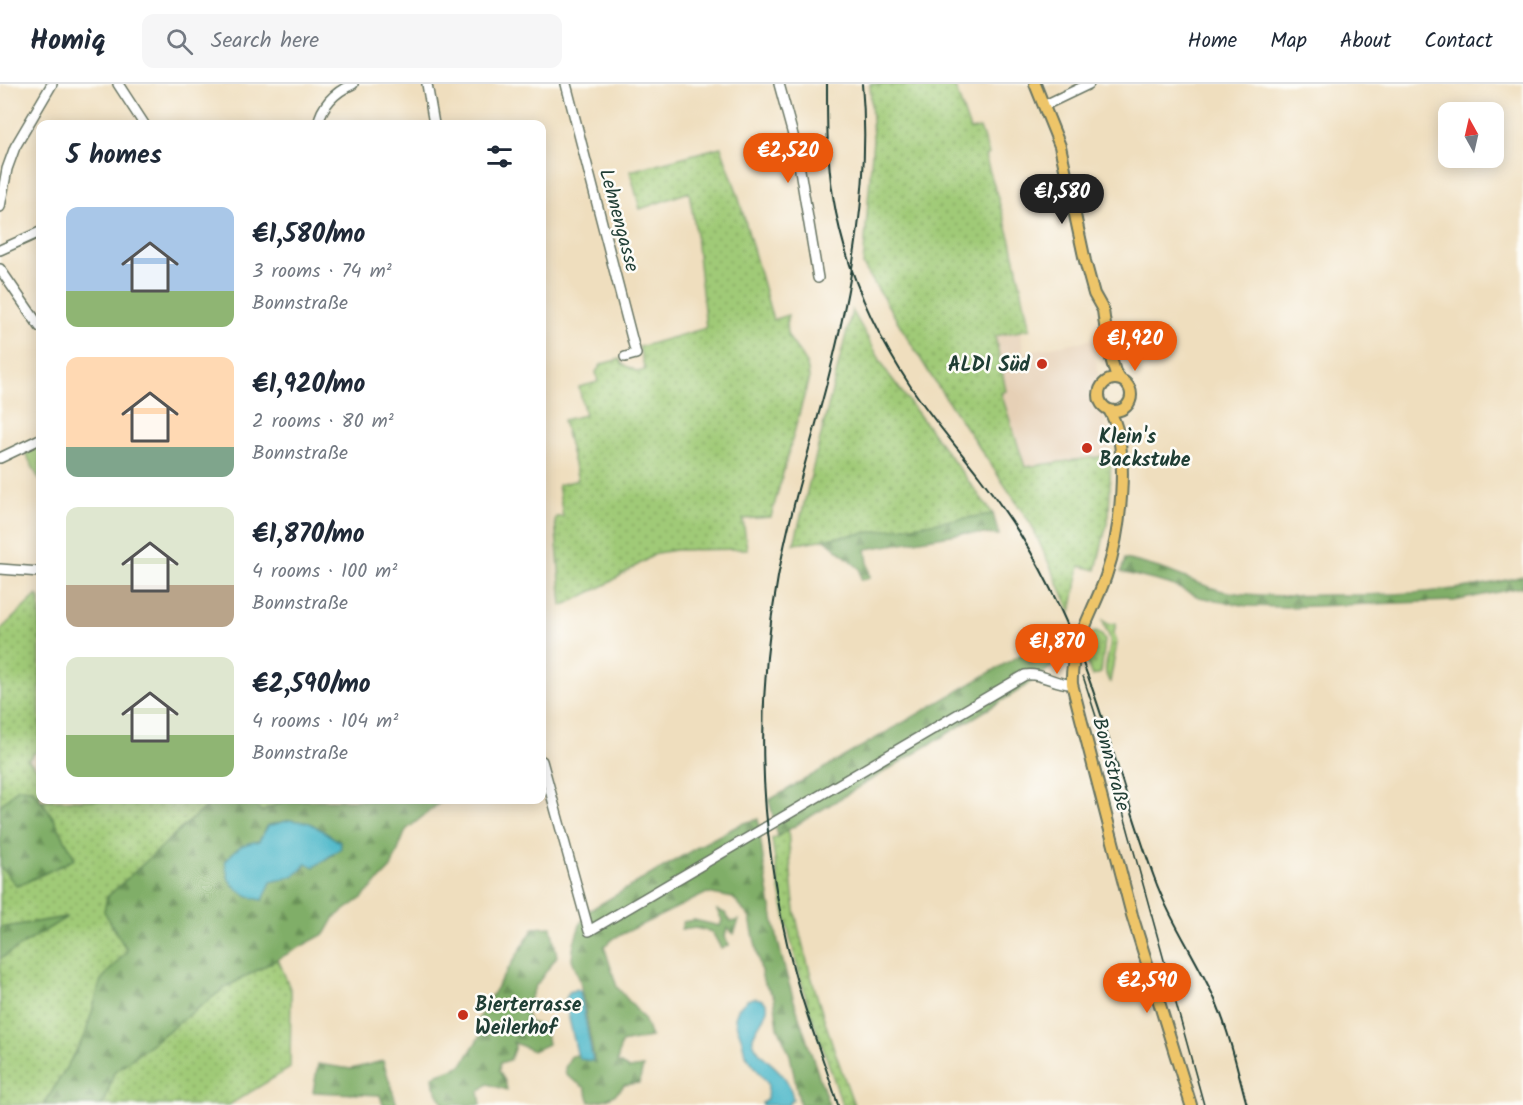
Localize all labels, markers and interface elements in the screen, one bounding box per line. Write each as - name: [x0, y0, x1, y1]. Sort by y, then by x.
- search box: [142, 14, 562, 68]
- text: Homiq: [30, 19, 106, 64]
- text: Search here: [211, 24, 319, 59]
- icon: search: [163, 25, 196, 58]
- text: Home: [1188, 25, 1237, 58]
- text: Map: [1270, 25, 1307, 58]
- text: About: [1340, 25, 1391, 58]
- text: Contact: [1424, 25, 1493, 58]
- north arrow: [1438, 102, 1504, 168]
- map controls: [1438, 102, 1504, 168]
- pin: €2,520: [739, 133, 837, 184]
- text: 5 homes: [66, 135, 162, 177]
- text: €2,520: [757, 136, 819, 168]
- icon: filters: [483, 140, 516, 173]
- street label: Lehnengasse: [589, 165, 647, 276]
- pin: €1,580: [1013, 174, 1111, 225]
- text: €1,580: [1034, 177, 1090, 209]
- text: €1,580/mo: [252, 214, 365, 256]
- icon: home: [114, 231, 186, 303]
- text: 3 rooms · 74 m²: [252, 256, 392, 288]
- text: Bonnstraße: [252, 288, 348, 320]
- pin: €1,920: [1086, 321, 1184, 372]
- text: €1,920: [1107, 324, 1163, 356]
- place label: ALDI Süd: [948, 350, 1031, 382]
- marker: ALDI Süd: [1035, 357, 1049, 371]
- text: €1,920/mo: [252, 364, 365, 406]
- icon: home: [114, 381, 186, 453]
- text: 2 rooms · 80 m²: [252, 406, 394, 438]
- place label: Klein's Backstube: [1099, 422, 1191, 477]
- text: Bonnstraße: [252, 438, 348, 470]
- marker: Klein's Backstube: [1080, 441, 1094, 455]
- text: €1,870/mo: [252, 514, 365, 556]
- icon: home: [114, 531, 186, 603]
- text: 4 rooms · 100 m²: [252, 556, 397, 588]
- text: Bonnstraße: [252, 588, 348, 620]
- pin: €1,870: [1008, 624, 1106, 675]
- text: €1,870: [1029, 627, 1085, 659]
- text: €2,590/mo: [252, 664, 371, 706]
- icon: home: [114, 681, 186, 753]
- text: 4 rooms · 104 m²: [252, 706, 398, 738]
- street label: Bonnstraße: [1082, 714, 1138, 815]
- text: Bonnstraße: [252, 738, 348, 770]
- pin: €2,590: [1098, 963, 1196, 1014]
- text: €2,590: [1117, 966, 1177, 998]
- place label: Bierterrasse Weilerhof: [475, 990, 582, 1045]
- marker: Bierterrasse Weilerhof: [456, 1008, 470, 1022]

